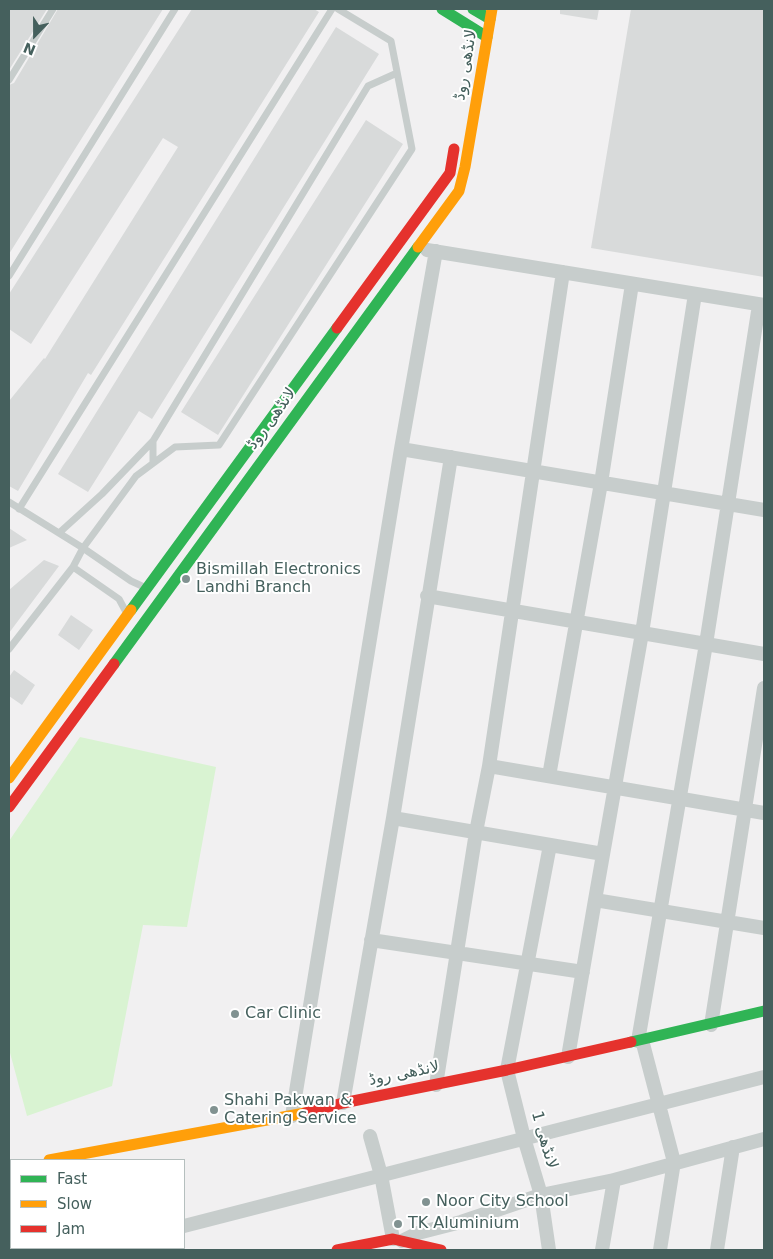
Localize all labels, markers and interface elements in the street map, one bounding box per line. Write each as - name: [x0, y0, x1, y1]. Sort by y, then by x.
- north arrow: [10, 10, 60, 60]
- street label: لانڈھی روڈ: [450, 28, 482, 102]
- text: N: [21, 39, 38, 59]
- street label: لانڈھی روڈ: [243, 384, 301, 454]
- place label: Bismillah Electronics Landhi Branch: [196, 560, 361, 598]
- marker: Bismillah Electronics Landhi Branch: [180, 573, 192, 585]
- place label: Car Clinic: [245, 1004, 321, 1024]
- marker: Car Clinic: [229, 1008, 241, 1020]
- street label: لانڈھی روڈ: [367, 1058, 441, 1090]
- place label: Shahi Pakwan & Catering Service: [224, 1091, 357, 1129]
- marker: Shahi Pakwan & Catering Service: [208, 1104, 220, 1116]
- street label: لانڈھی 1: [527, 1109, 561, 1171]
- legend: [10, 1159, 185, 1249]
- text: Fast: [57, 1170, 87, 1188]
- place label: Noor City School: [436, 1192, 569, 1212]
- text: Slow: [57, 1195, 92, 1213]
- marker: Noor City School: [420, 1196, 432, 1208]
- place label: TK Aluminium: [408, 1214, 519, 1234]
- marker: TK Aluminium: [392, 1218, 404, 1230]
- text: Jam: [57, 1220, 85, 1238]

